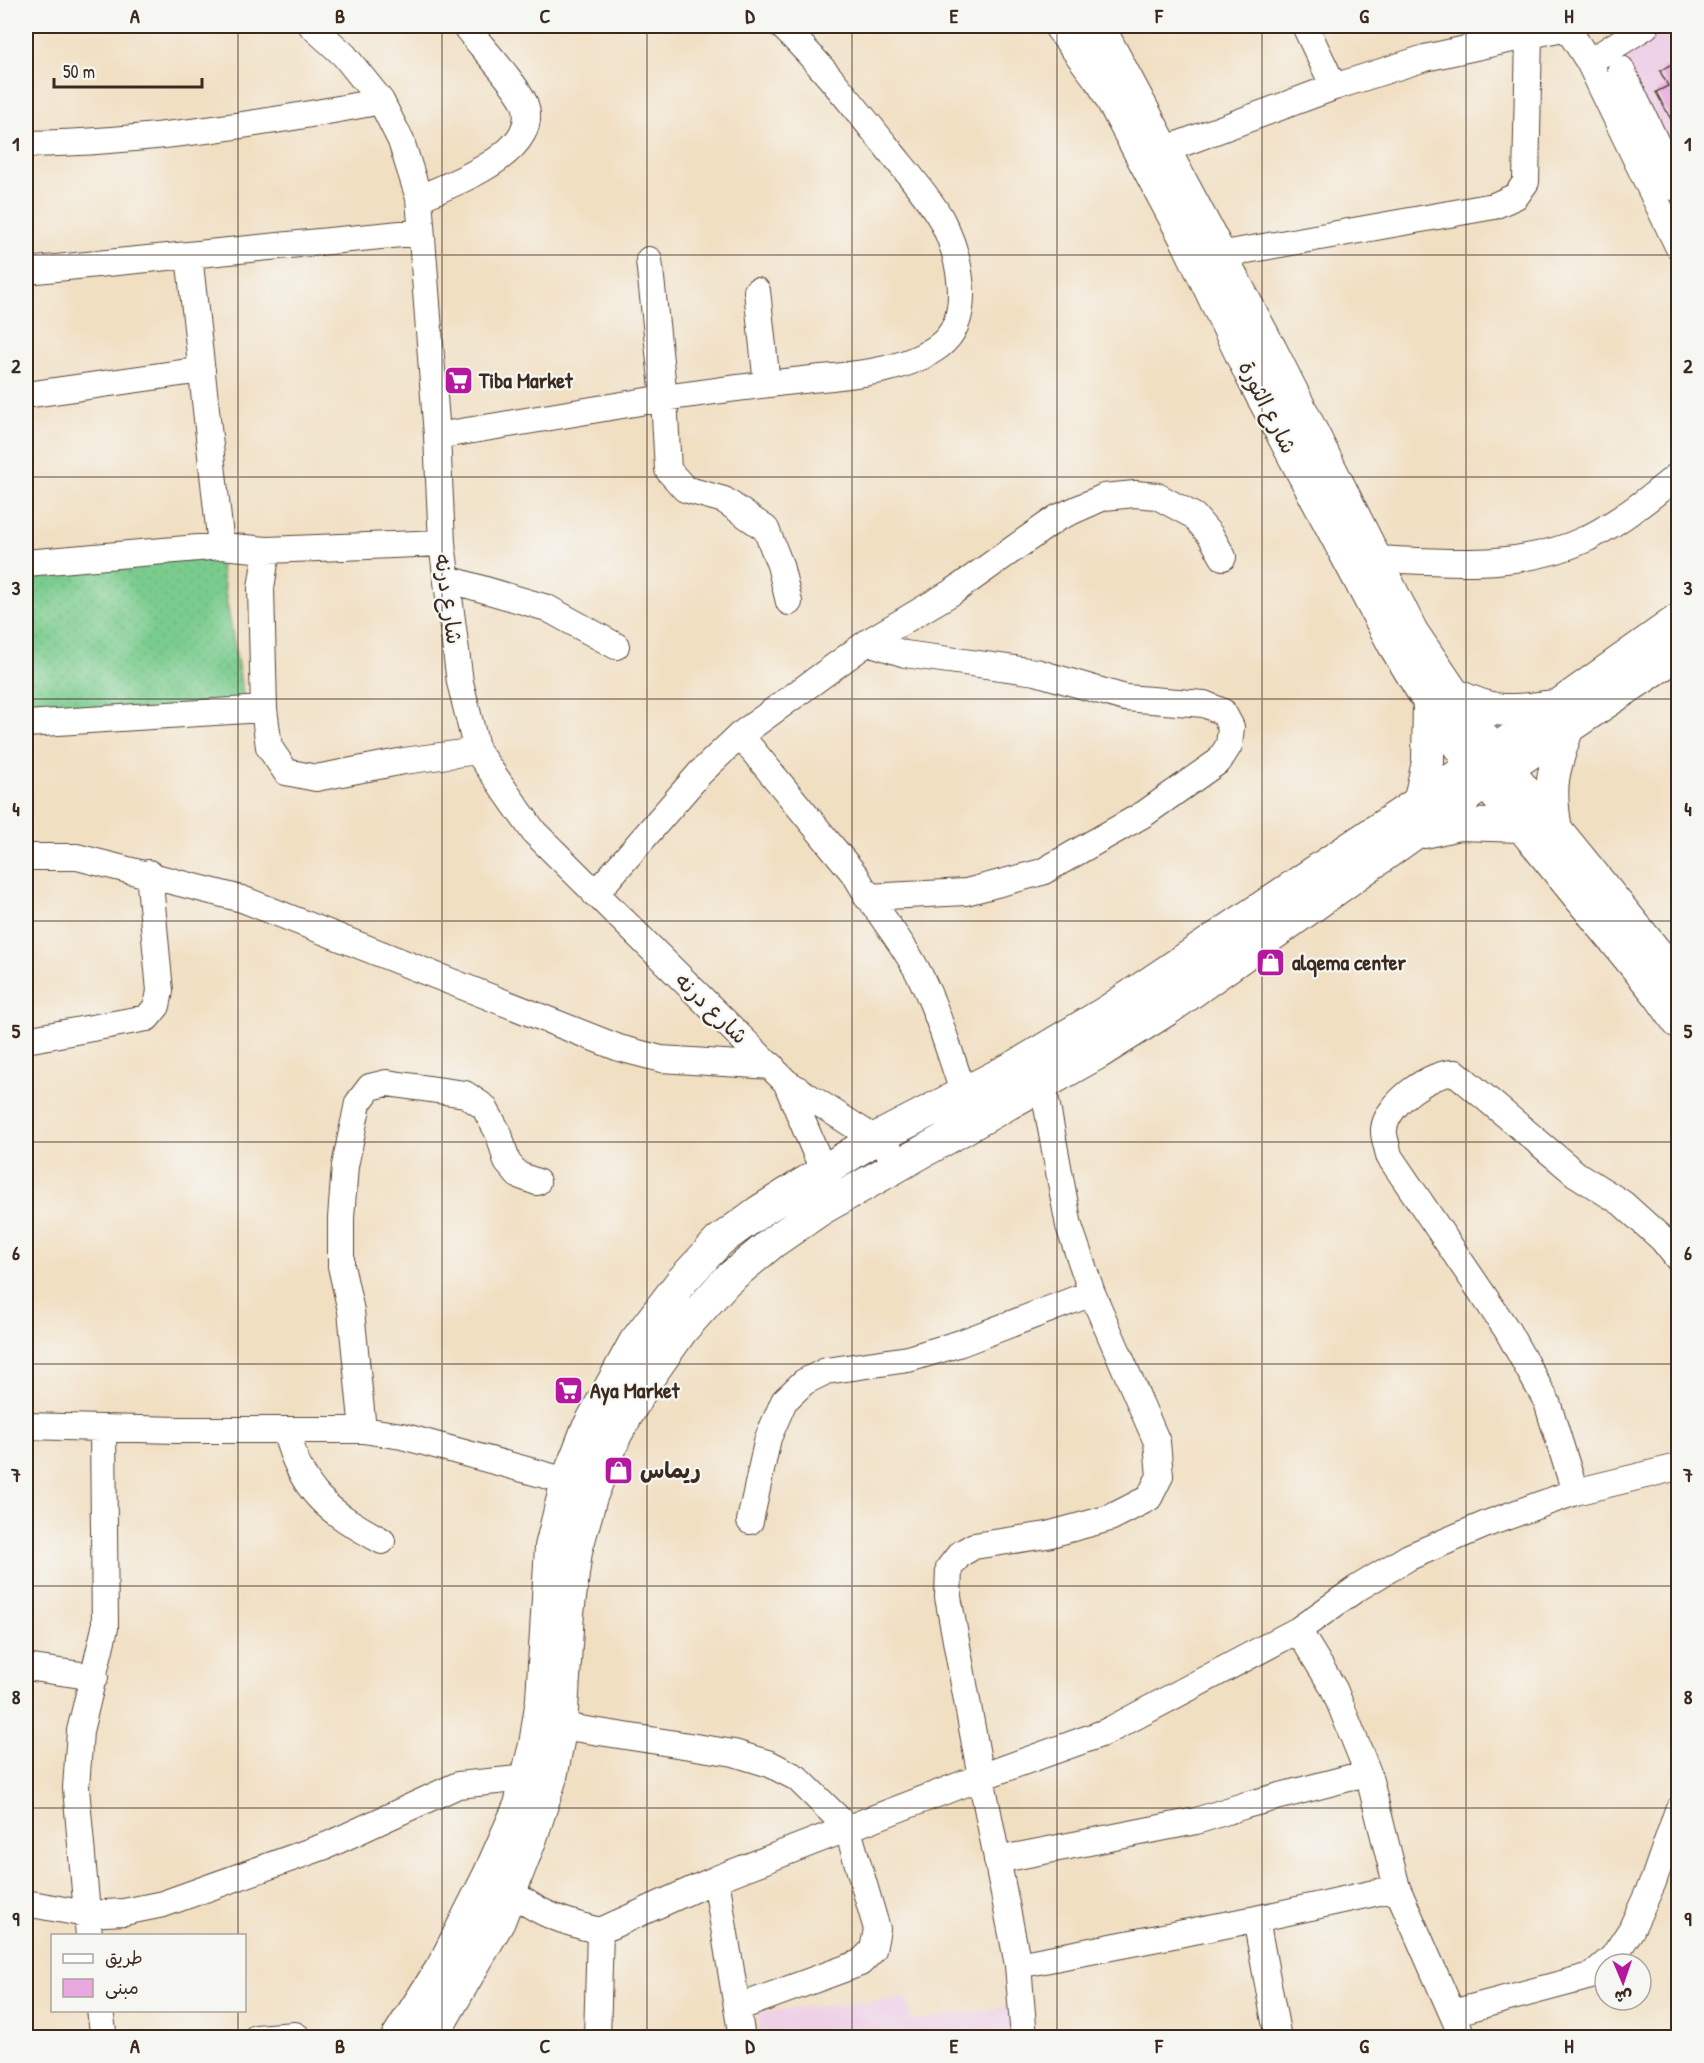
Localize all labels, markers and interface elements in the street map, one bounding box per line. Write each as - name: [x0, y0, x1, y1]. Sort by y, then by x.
- text: A: [130, 2, 140, 29]
- text: B: [335, 2, 345, 29]
- text: C: [540, 2, 551, 29]
- text: D: [745, 2, 755, 29]
- text: E: [950, 2, 959, 29]
- text: F: [1154, 2, 1164, 29]
- text: G: [1359, 2, 1369, 29]
- text: H: [1564, 2, 1574, 29]
- scale bar: [54, 51, 202, 89]
- text: 50 m: [63, 59, 95, 84]
- text: 1: [12, 130, 20, 157]
- text: 1: [1684, 130, 1692, 157]
- text: 2: [11, 352, 21, 379]
- text: 2: [1683, 352, 1693, 379]
- street label: شارع الثورة: [1231, 355, 1304, 459]
- supermarket icon: Tiba Market: [442, 364, 474, 396]
- place label: Tiba Market: [478, 365, 574, 395]
- street label: شارع درنه: [427, 552, 470, 646]
- text: 3: [12, 574, 21, 601]
- text: 3: [1684, 574, 1693, 601]
- text: 4: [12, 795, 20, 822]
- text: 4: [1684, 795, 1692, 822]
- shop icon: alqema center: [1255, 946, 1287, 978]
- place label: alqema center: [1292, 947, 1407, 978]
- street label: شارع درنه: [668, 966, 755, 1051]
- text: 5: [12, 1017, 21, 1044]
- text: 5: [1684, 1017, 1693, 1044]
- text: 6: [12, 1239, 20, 1266]
- text: 6: [1684, 1239, 1692, 1266]
- supermarket icon: Aya Market: [553, 1374, 585, 1406]
- place label: Aya Market: [590, 1375, 681, 1406]
- shop icon: ريماس: [603, 1454, 635, 1486]
- place label: ريماس: [640, 1455, 701, 1485]
- text: 7: [10, 1461, 21, 1488]
- text: 7: [1682, 1461, 1693, 1488]
- text: 8: [12, 1683, 21, 1710]
- text: 8: [1684, 1683, 1693, 1710]
- text: 9: [12, 1905, 20, 1932]
- text: 9: [1684, 1905, 1692, 1932]
- legend: [51, 1934, 246, 2012]
- text: طريق: [105, 1945, 143, 1970]
- north arrow: [1593, 1952, 1653, 2012]
- text: مبنى: [105, 1975, 139, 2000]
- text: ش: [1614, 1986, 1633, 2008]
- text: A: [130, 2032, 140, 2059]
- text: B: [335, 2032, 345, 2059]
- text: C: [540, 2032, 551, 2059]
- text: D: [745, 2032, 755, 2059]
- text: E: [950, 2032, 959, 2059]
- text: F: [1154, 2032, 1164, 2059]
- text: G: [1359, 2032, 1369, 2059]
- text: H: [1564, 2032, 1574, 2059]

